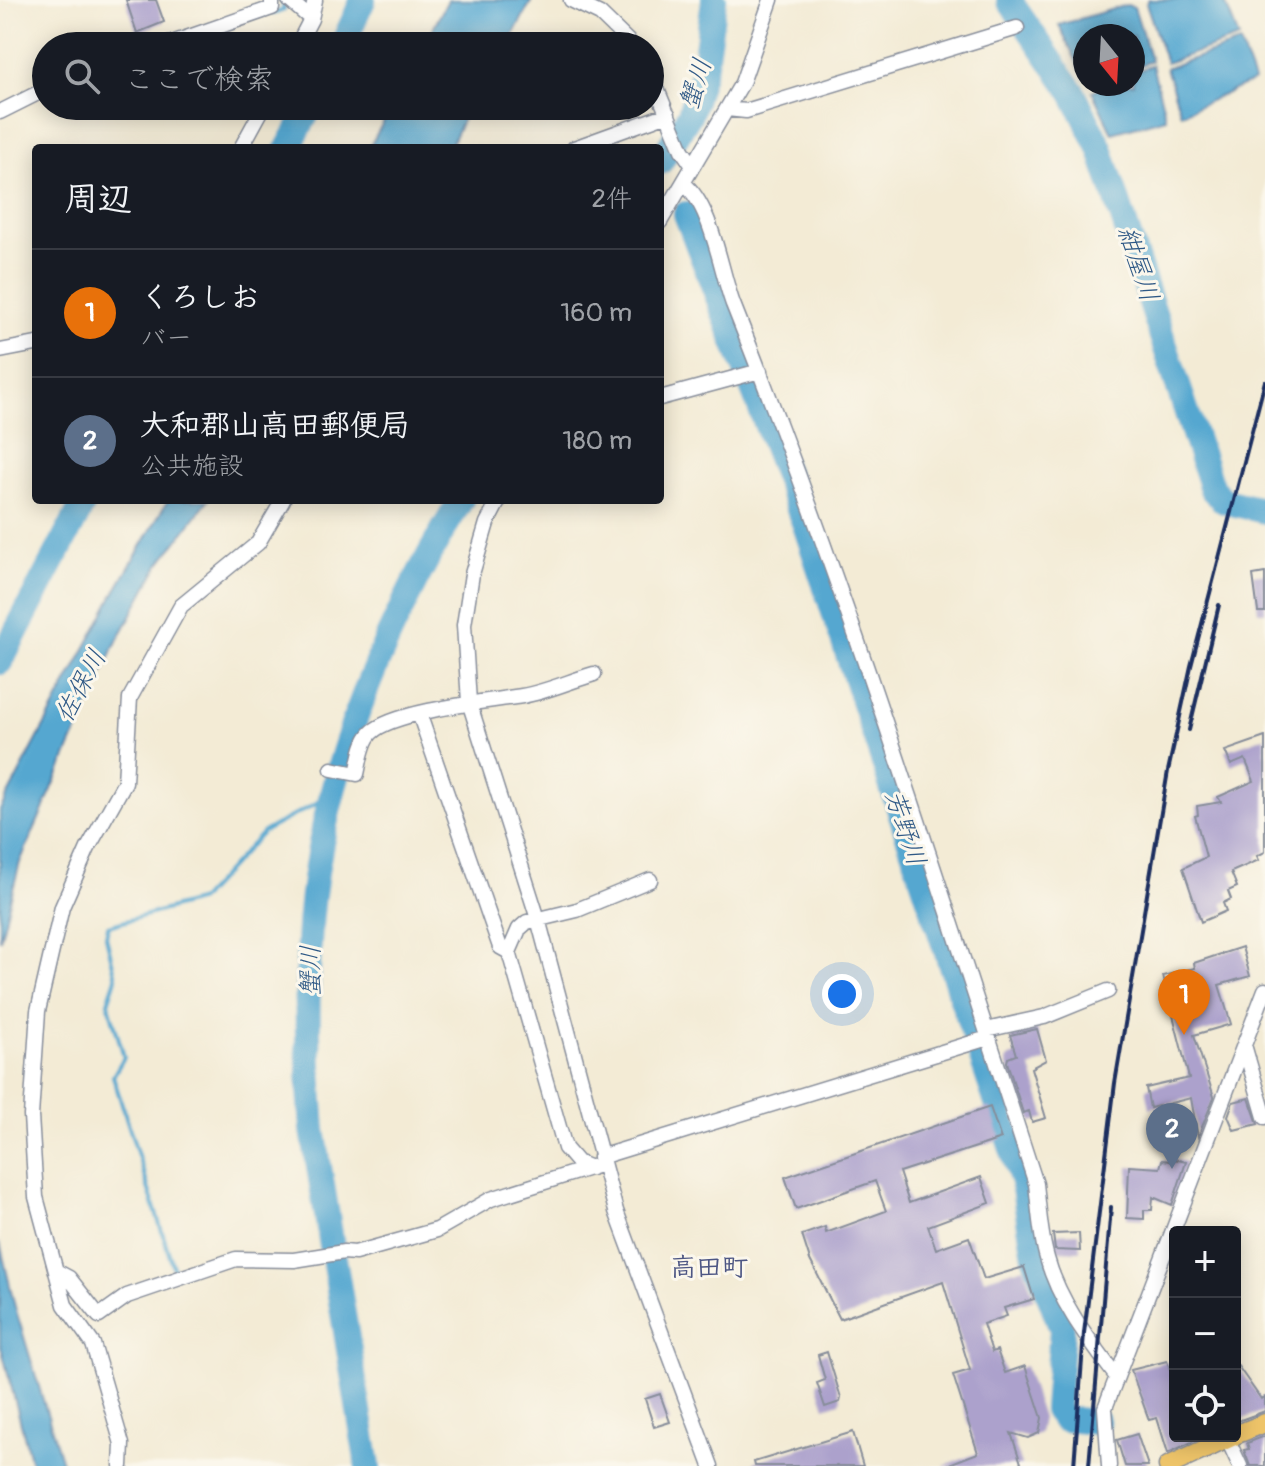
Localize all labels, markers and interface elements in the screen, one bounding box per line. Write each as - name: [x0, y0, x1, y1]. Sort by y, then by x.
- north arrow: [1073, 24, 1145, 96]
- search box: [32, 32, 664, 120]
- icon: search: [60, 54, 104, 98]
- water label: 蟹川: [673, 54, 719, 114]
- text: ここで検索: [124, 61, 274, 98]
- text: 周辺: [64, 178, 132, 221]
- text: 2件: [591, 183, 632, 215]
- water label: 紺屋川: [1111, 222, 1165, 306]
- text: くろしお: [140, 279, 260, 316]
- text: 1: [85, 297, 95, 329]
- text: 160 m: [560, 297, 632, 329]
- text: バー: [140, 322, 192, 354]
- text: 大和郡山高田郵便局: [140, 407, 410, 444]
- text: 2: [83, 425, 97, 457]
- text: 180 m: [562, 425, 632, 457]
- text: 公共施設: [140, 450, 244, 482]
- water label: 佐保川: [49, 644, 113, 728]
- water label: 芳野川: [878, 786, 932, 870]
- water label: 蟹川: [295, 945, 327, 997]
- pin: 1: [1158, 969, 1210, 1035]
- your location: [822, 974, 862, 1014]
- pin: 2: [1146, 1103, 1198, 1169]
- map controls: [1169, 1226, 1241, 1442]
- button: +: [1169, 1226, 1241, 1298]
- district label: 高田町: [670, 1252, 748, 1284]
- button: −: [1169, 1298, 1241, 1370]
- button: locate: [1169, 1370, 1241, 1442]

